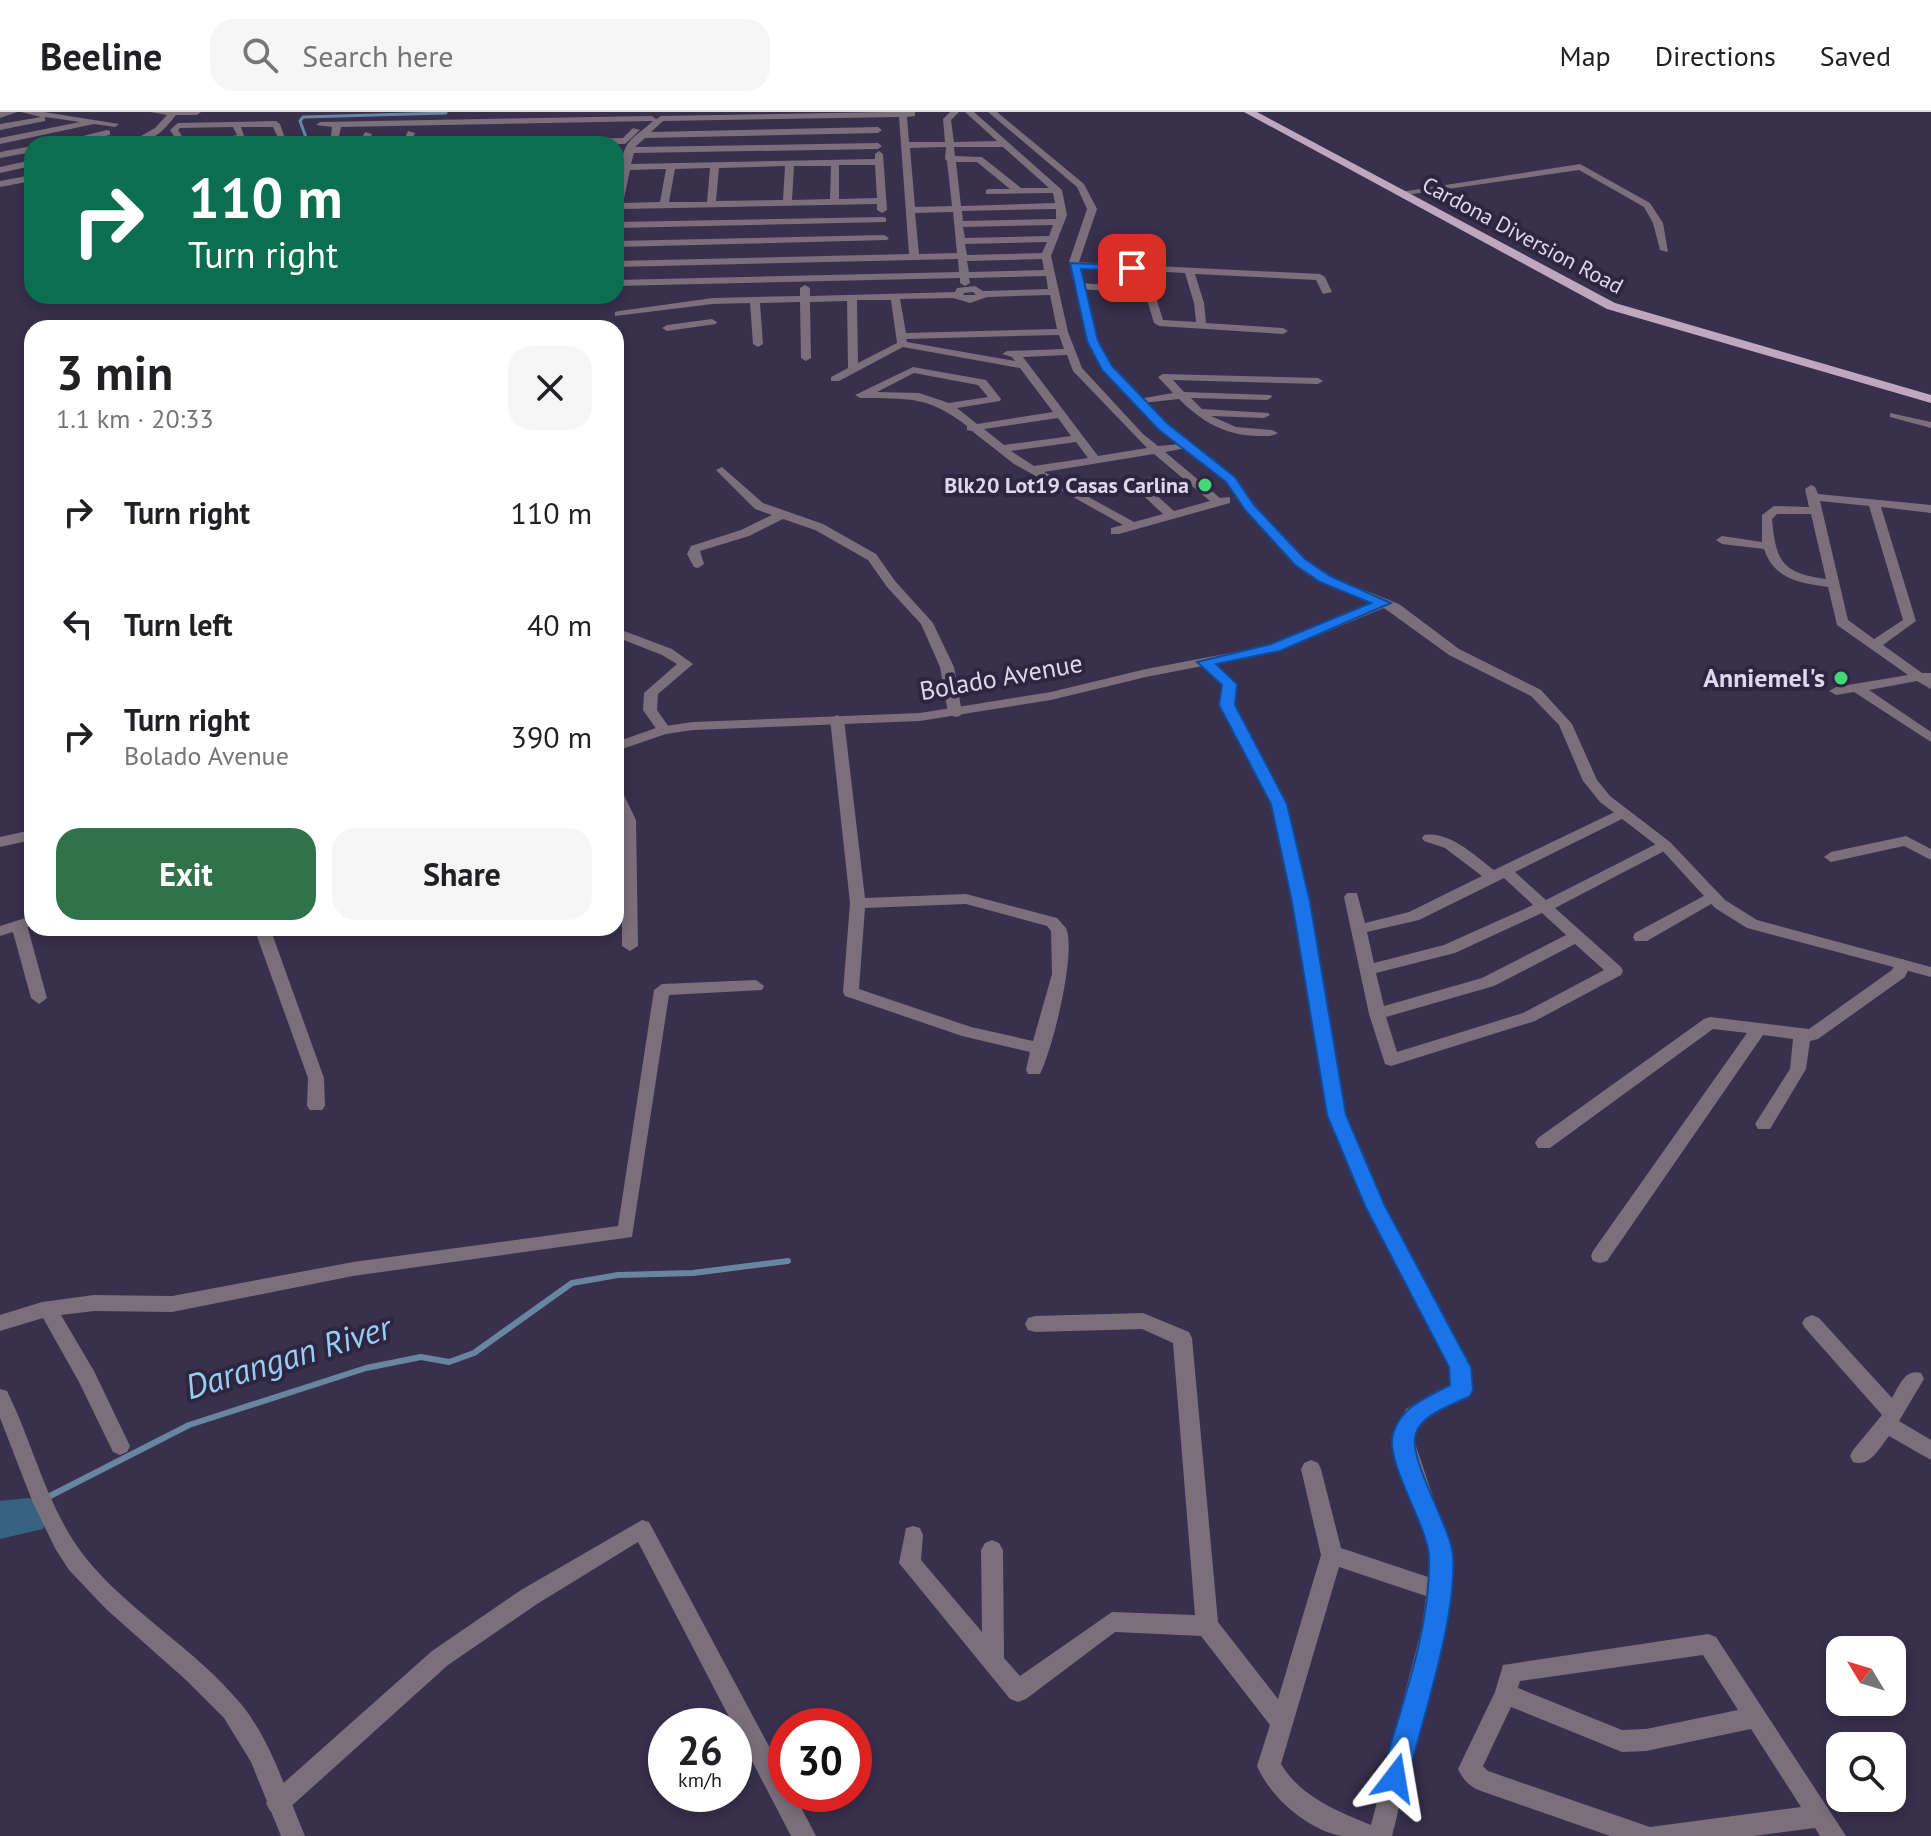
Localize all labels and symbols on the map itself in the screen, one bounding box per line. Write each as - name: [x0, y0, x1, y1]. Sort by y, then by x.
- street label: Cardona Diversion Road: [1418, 170, 1628, 300]
- pin: [1098, 234, 1166, 302]
- place label: Blk20 Lot19 Casas Carlina: [944, 471, 1189, 499]
- marker: Blk20 Lot19 Casas Carlina: [1196, 476, 1214, 494]
- street label: Bolado Avenue: [917, 646, 1085, 707]
- place label: Anniemel's: [1703, 661, 1825, 694]
- marker: Anniemel's: [1832, 669, 1850, 687]
- water label: Darangan River: [180, 1303, 398, 1408]
- north arrow: [1826, 1636, 1906, 1716]
- speed limit sign: 30: [768, 1708, 872, 1812]
- position arrow: [1353, 1736, 1437, 1820]

